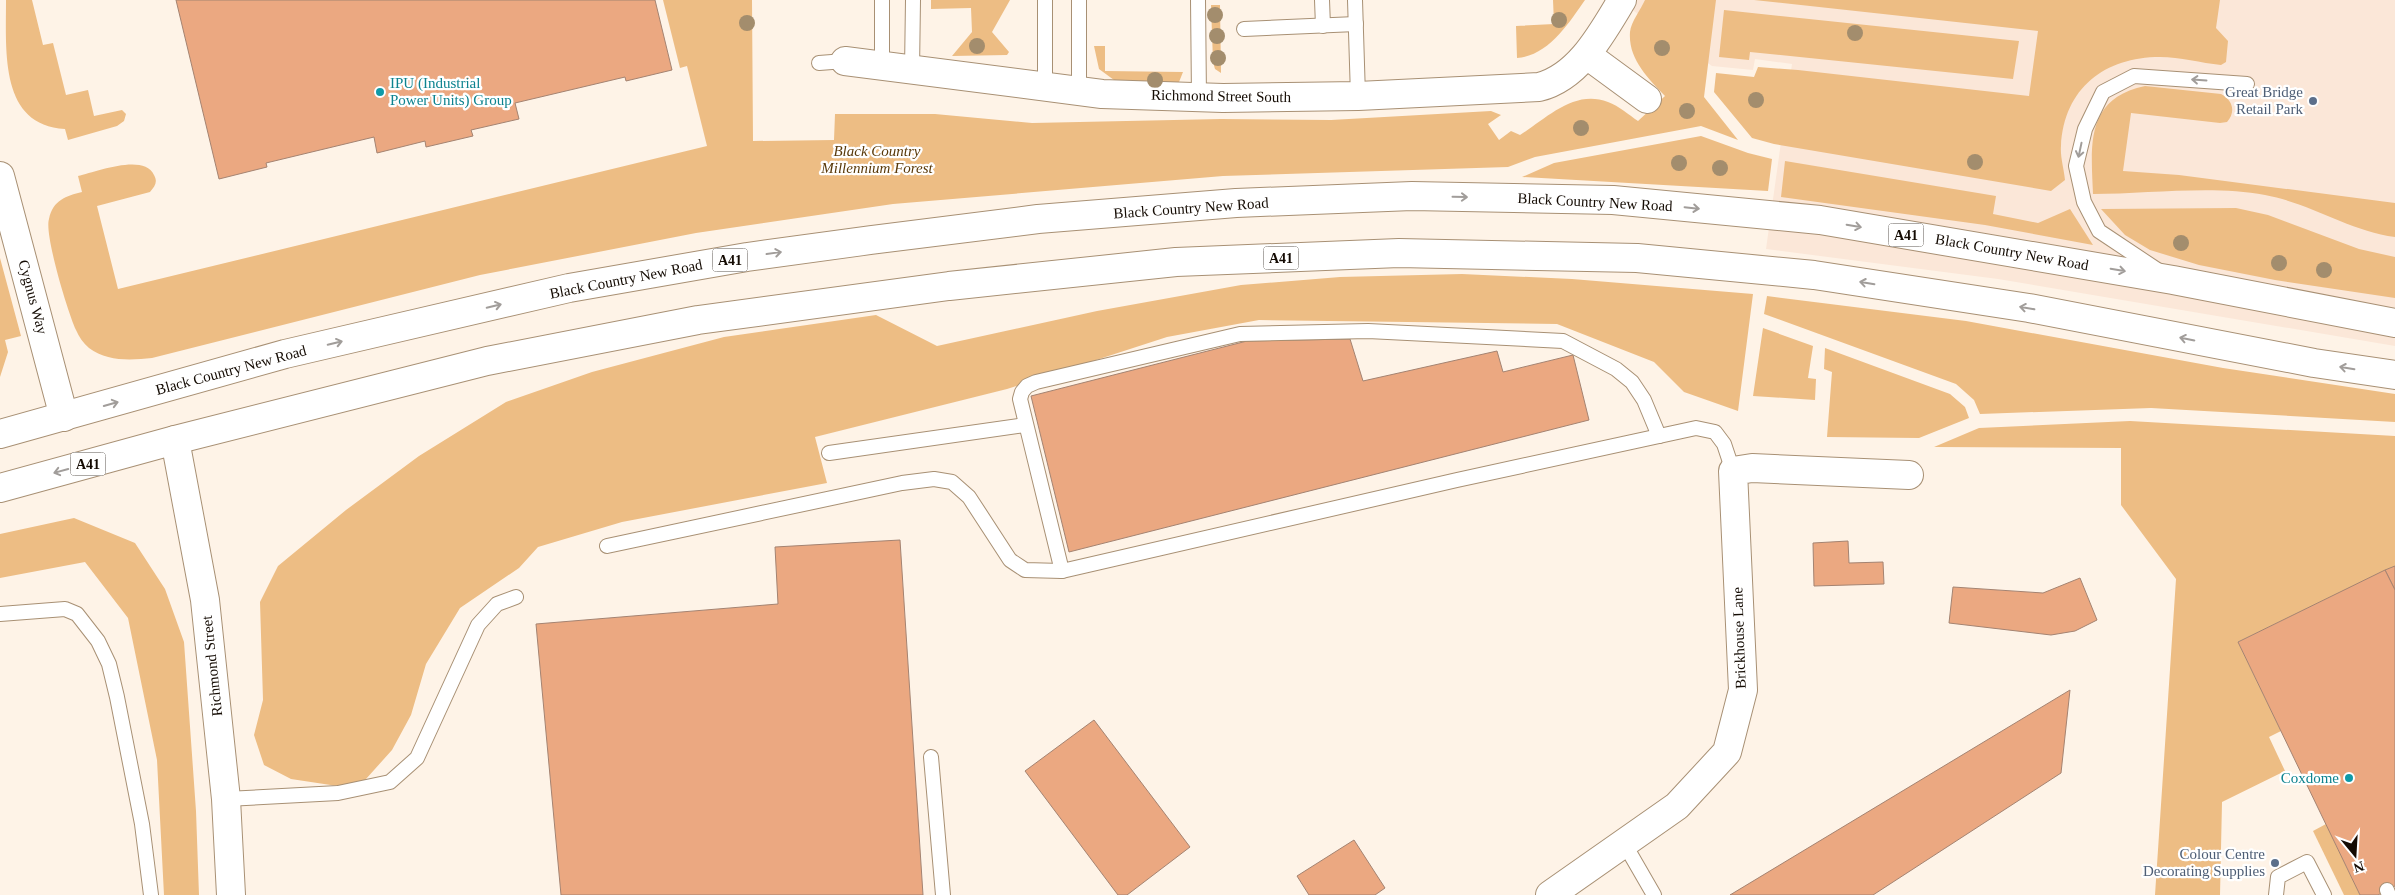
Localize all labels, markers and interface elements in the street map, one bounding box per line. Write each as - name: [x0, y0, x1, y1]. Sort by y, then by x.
- place label: IPU (Industrial Power Units) Group: [390, 75, 512, 109]
- one-way arrow: [2191, 76, 2207, 85]
- place label: Great Bridge Retail Park: [2225, 84, 2303, 117]
- marker: IPU (Industrial Power Units) Group: [374, 86, 386, 98]
- street label: Richmond Street South: [1151, 87, 1292, 105]
- marker: Great Bridge Retail Park: [2307, 95, 2319, 107]
- one-way arrow: [2075, 141, 2084, 157]
- park label: Black Country Millennium Forest: [820, 143, 934, 176]
- street label: Black Country New Road: [1517, 190, 1674, 214]
- one-way arrow: [1452, 192, 1468, 202]
- street label: Black Country New Road: [1113, 195, 1270, 221]
- one-way arrow: [1684, 203, 1700, 213]
- one-way arrow: [1845, 221, 1861, 231]
- road number: A41: [1888, 224, 1924, 246]
- street label: Black Country New Road: [1934, 231, 2090, 273]
- road number: A41: [1264, 247, 1298, 270]
- road number: A41: [712, 248, 748, 272]
- one-way arrow: [765, 248, 781, 258]
- street label: Black Country New Road: [548, 256, 704, 302]
- street label: Cygnus Way: [15, 258, 51, 336]
- one-way arrow: [2109, 266, 2125, 276]
- one-way arrow: [1859, 278, 1875, 288]
- one-way arrow: [485, 301, 501, 310]
- one-way arrow: [2020, 303, 2036, 313]
- one-way arrow: [2179, 333, 2195, 343]
- one-way arrow: [327, 338, 343, 347]
- street label: Black Country New Road: [154, 342, 309, 398]
- one-way arrow: [2339, 363, 2355, 373]
- one-way arrow: [103, 399, 119, 408]
- road number: A41: [70, 452, 106, 476]
- one-way arrow: [53, 467, 69, 477]
- street label: Brickhouse Lane: [1729, 586, 1749, 689]
- street label: Richmond Street: [199, 614, 225, 717]
- place label: Coxdome: [2281, 770, 2339, 786]
- marker: Coxdome: [2343, 772, 2355, 784]
- north arrow: [2330, 830, 2380, 880]
- place label: Colour Centre Decorating Supplies: [2143, 846, 2265, 879]
- marker: Colour Centre Decorating Supplies: [2269, 857, 2281, 869]
- text: N: [2352, 858, 2366, 876]

